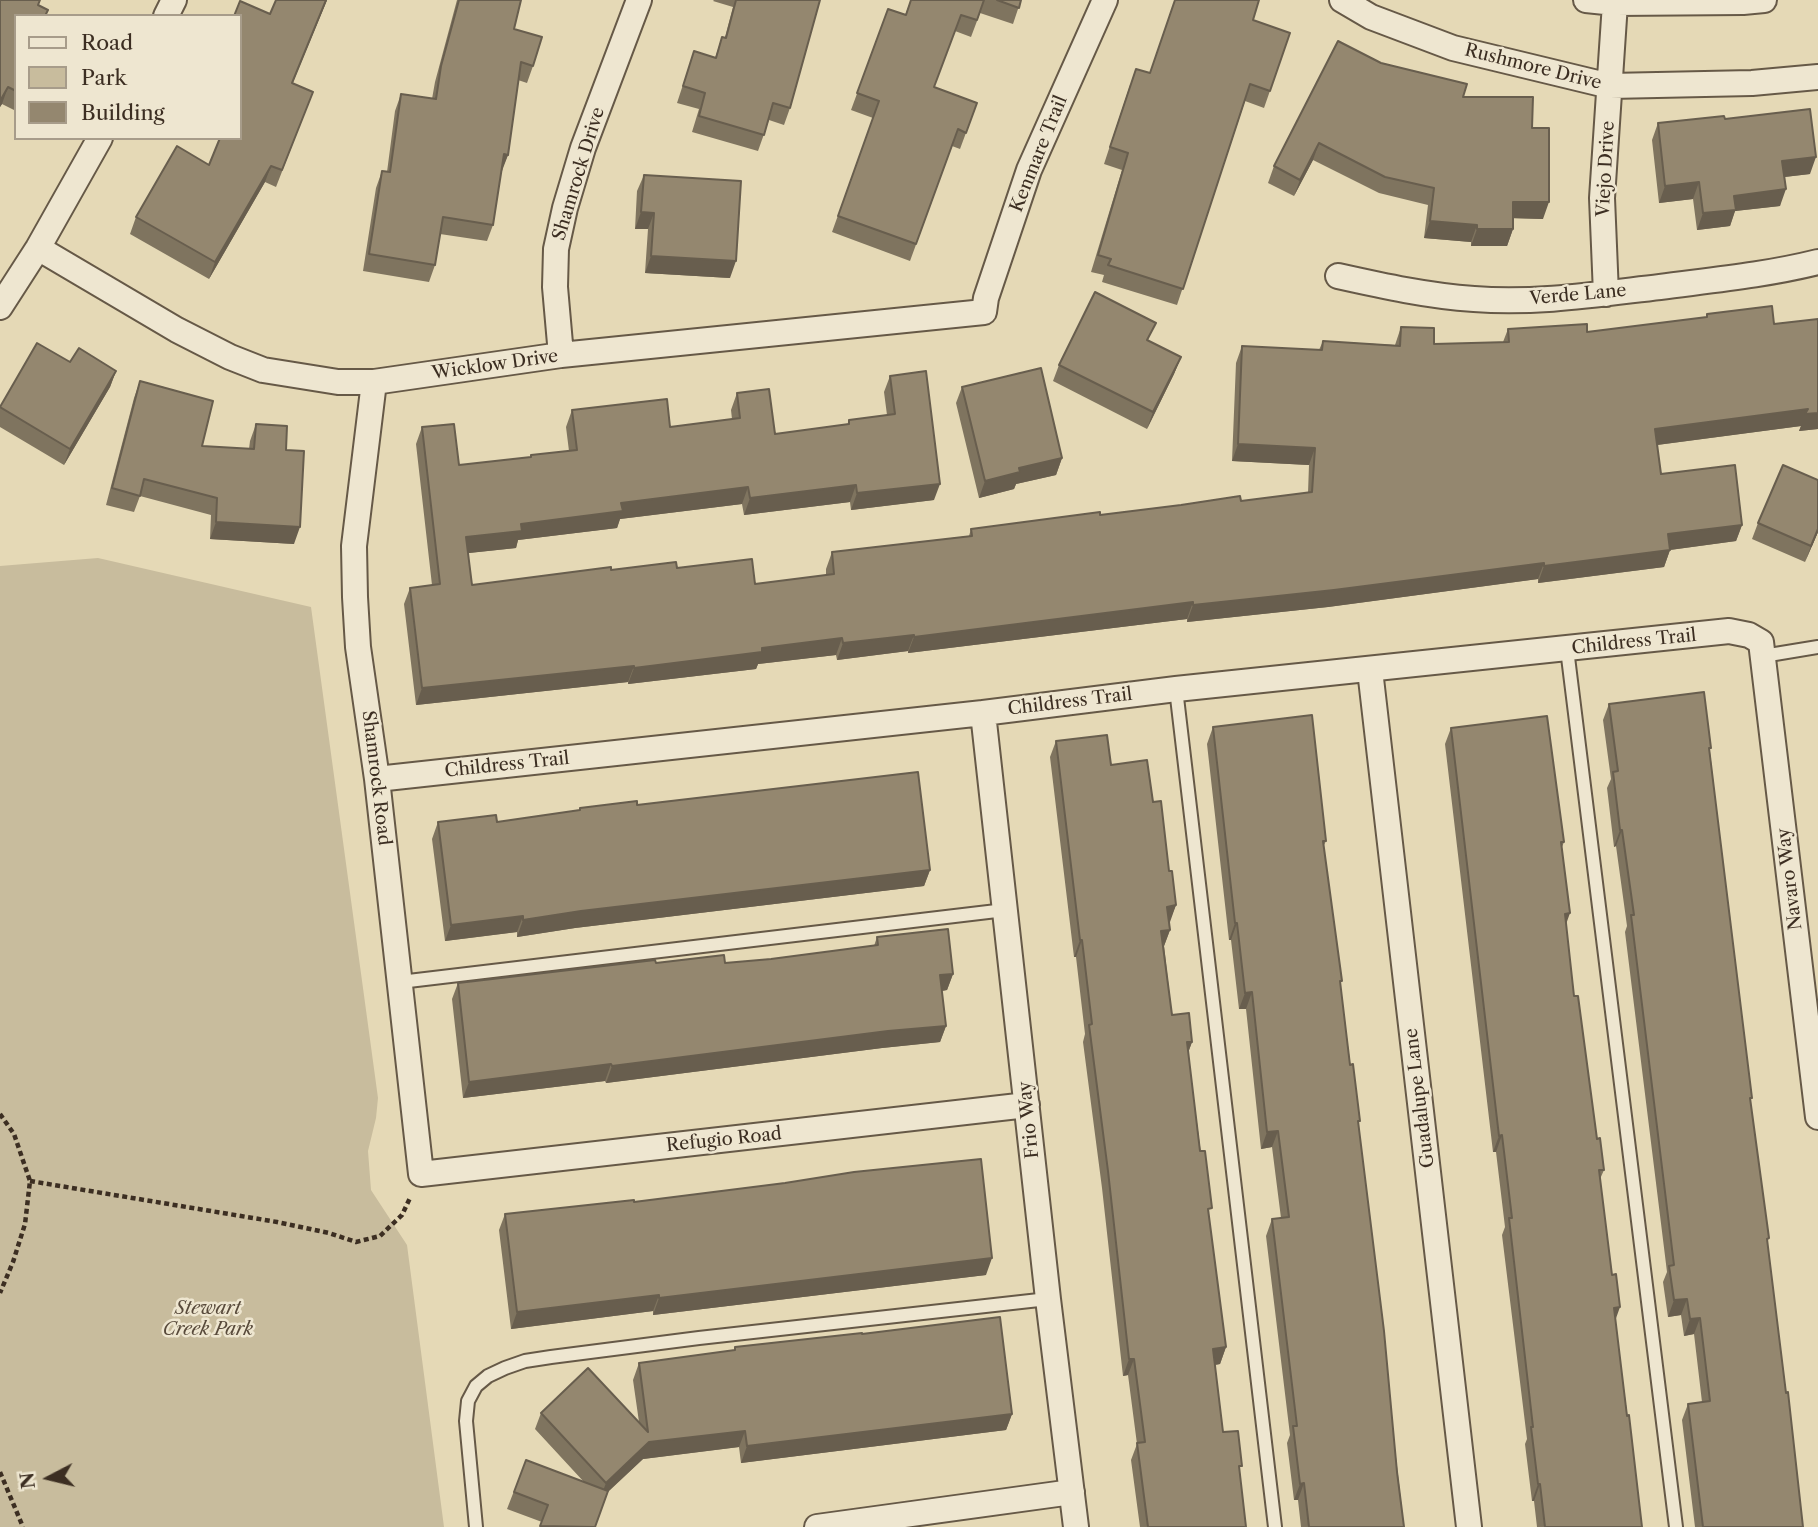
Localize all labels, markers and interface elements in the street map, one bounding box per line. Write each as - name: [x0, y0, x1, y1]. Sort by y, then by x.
- legend: [14, 14, 242, 140]
- text: Road: [81, 30, 133, 55]
- street label: Rushmore Drive: [1462, 40, 1604, 94]
- text: Park: [81, 65, 127, 90]
- street label: Kenmare Trail: [1006, 93, 1072, 215]
- text: Building: [81, 100, 165, 125]
- street label: Shamrock Drive: [548, 105, 610, 243]
- street label: Viejo Drive: [1593, 120, 1619, 218]
- street label: Verde Lane: [1529, 280, 1627, 310]
- street label: Wicklow Drive: [430, 345, 560, 385]
- street label: Childress Trail: [1571, 625, 1697, 659]
- street label: Childress Trail: [1007, 684, 1133, 720]
- street label: Shamrock Road: [357, 709, 395, 847]
- street label: Childress Trail: [444, 748, 570, 782]
- street label: Navaro Way: [1773, 827, 1807, 931]
- street label: Guadalupe Lane: [1401, 1027, 1439, 1169]
- street label: Frio Way: [1014, 1080, 1044, 1160]
- street label: Refugio Road: [665, 1123, 783, 1157]
- park label: Stewart Creek Park: [163, 1298, 253, 1340]
- north arrow: [14, 1443, 84, 1513]
- text: N: [15, 1471, 40, 1490]

